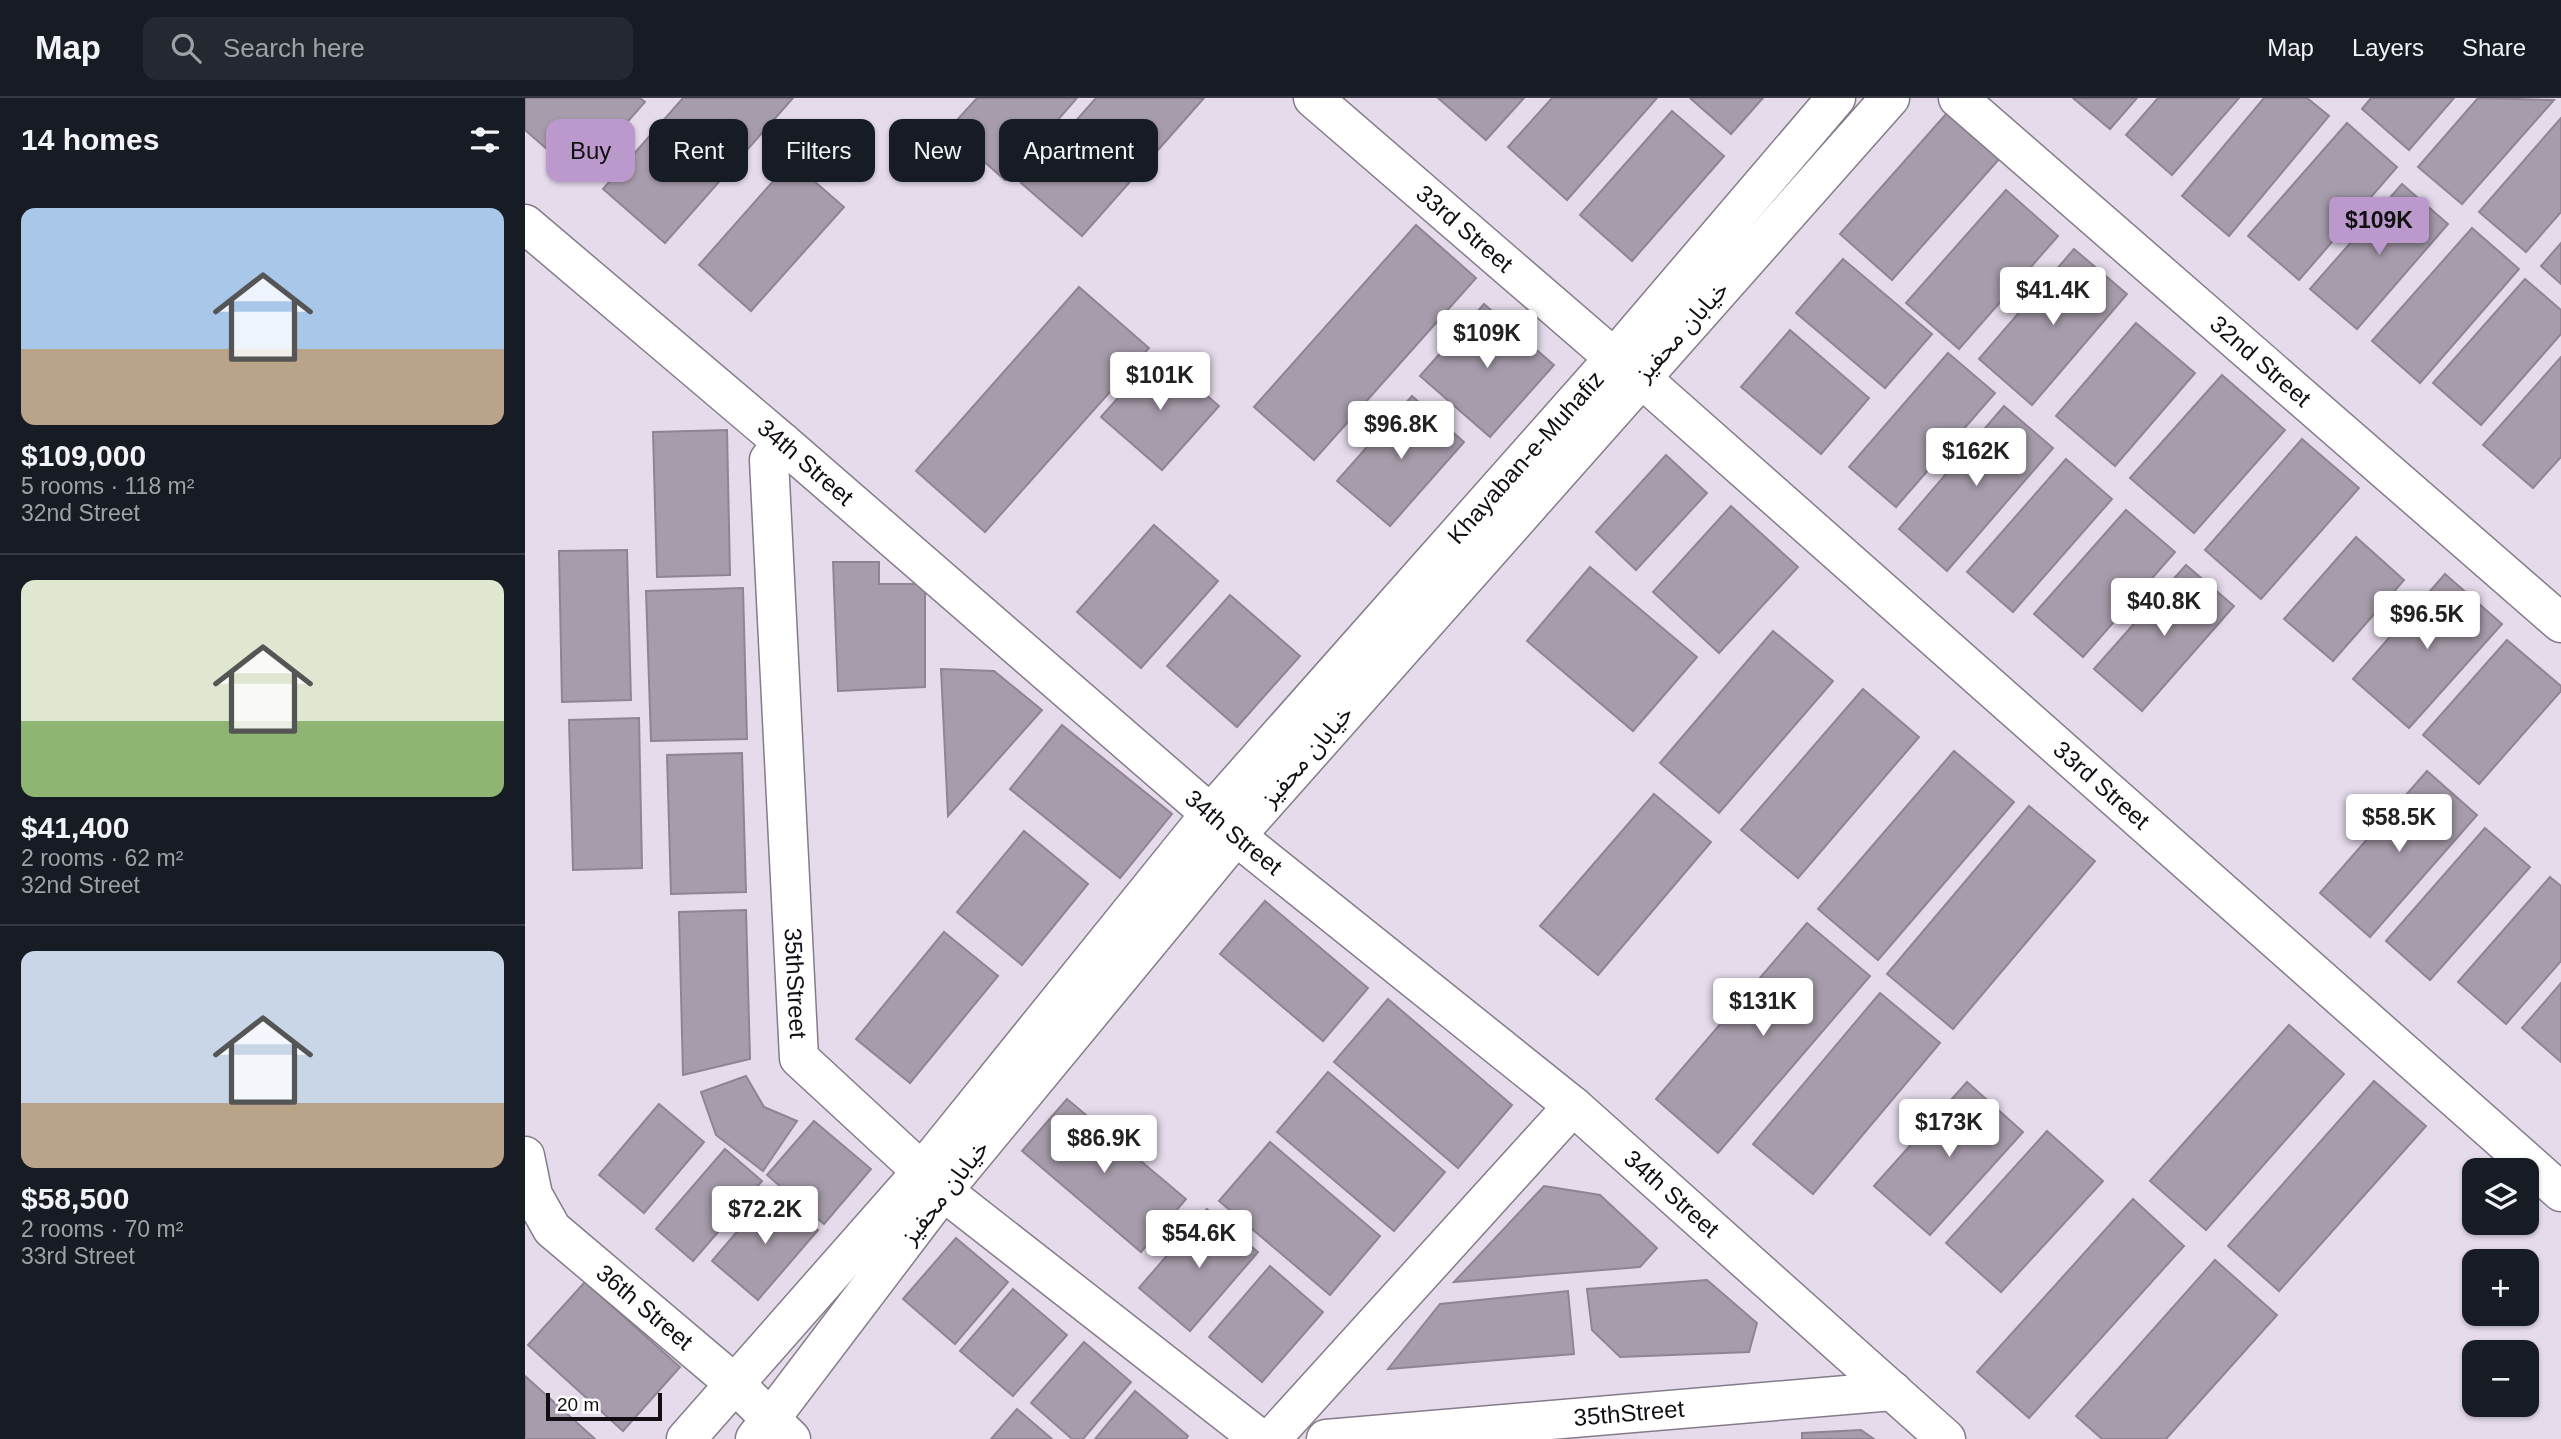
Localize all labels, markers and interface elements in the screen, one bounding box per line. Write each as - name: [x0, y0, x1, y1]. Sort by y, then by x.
- search box: [143, 17, 633, 80]
- text: Map: [35, 29, 101, 66]
- icon: search: [167, 29, 205, 67]
- text: Search here: [223, 33, 365, 63]
- text: Map: [2267, 34, 2314, 61]
- text: Layers: [2352, 34, 2424, 61]
- text: Share: [2462, 34, 2526, 61]
- chip: Buy: [546, 119, 635, 182]
- chip: Rent: [649, 119, 748, 182]
- chip: Filters: [762, 119, 875, 182]
- chip: New: [889, 119, 985, 182]
- chip: Apartment: [999, 119, 1158, 182]
- icon: filters: [466, 121, 504, 159]
- text: 14 homes: [21, 123, 159, 156]
- street label: 33rd Street: [1411, 179, 1519, 278]
- pin: $109K: [2330, 198, 2428, 257]
- text: $109K: [2345, 207, 2413, 233]
- icon: home: [200, 254, 326, 380]
- pin: $41.4K: [1996, 268, 2110, 327]
- street label: خیابان محفیز: [1629, 275, 1734, 387]
- text: $41.4K: [2016, 277, 2090, 303]
- pin: $109K: [1438, 310, 1536, 370]
- street label: 32nd Street: [2205, 310, 2317, 412]
- text: $109K: [1453, 320, 1521, 346]
- pin: $101K: [1111, 352, 1209, 412]
- text: $101K: [1126, 362, 1194, 388]
- street label: Khayaban-e-Muhafiz: [1442, 365, 1609, 549]
- pin: $96.8K: [1344, 402, 1458, 461]
- text: $96.8K: [1364, 411, 1438, 437]
- street label: 34th Street: [752, 413, 859, 511]
- pin: $162K: [1927, 428, 2025, 488]
- text: $162K: [1942, 438, 2010, 464]
- text: $109,000: [21, 439, 146, 472]
- text: 5 rooms · 118 m²: [21, 473, 194, 499]
- text: 32nd Street: [21, 500, 140, 526]
- pin: $40.8K: [2107, 578, 2221, 638]
- text: $40.8K: [2127, 588, 2201, 614]
- pin: $96.5K: [2370, 592, 2484, 651]
- text: $96.5K: [2390, 601, 2464, 627]
- icon: home: [200, 626, 326, 752]
- street label: خیابان محفیز: [1255, 700, 1359, 813]
- street label: 33rd Street: [2048, 735, 2155, 835]
- street label: 34th Street: [1180, 784, 1288, 881]
- pin: $58.5K: [2342, 794, 2456, 854]
- text: $58.5K: [2362, 804, 2436, 830]
- text: $41,400: [21, 811, 129, 844]
- text: 2 rooms · 62 m²: [21, 845, 183, 871]
- text: 32nd Street: [21, 872, 140, 898]
- street label: 35thStreet: [779, 927, 812, 1039]
- pin: $131K: [1714, 978, 1812, 1038]
- text: $131K: [1729, 988, 1797, 1014]
- icon: home: [200, 997, 326, 1123]
- pin: $173K: [1900, 1100, 1998, 1159]
- text: $173K: [1915, 1109, 1983, 1135]
- pin: $86.9K: [1047, 1116, 1161, 1175]
- text: $86.9K: [1067, 1125, 1141, 1151]
- street label: خیابان محفیز: [895, 1134, 994, 1251]
- street label: 34th Street: [1619, 1144, 1725, 1243]
- map controls: [2462, 1158, 2539, 1417]
- button: layers: [2462, 1158, 2539, 1235]
- text: $58,500: [21, 1182, 129, 1215]
- pin: $72.2K: [708, 1186, 822, 1246]
- text: $72.2K: [728, 1196, 802, 1222]
- pin: $54.6K: [1142, 1210, 1256, 1270]
- text: 2 rooms · 70 m²: [21, 1216, 183, 1242]
- text: $54.6K: [1162, 1220, 1236, 1246]
- text: 33rd Street: [21, 1243, 135, 1269]
- button: +: [2462, 1249, 2539, 1326]
- street label: 36th Street: [591, 1259, 699, 1355]
- button: −: [2462, 1340, 2539, 1417]
- scale bar: [546, 1390, 661, 1422]
- text: 20 m: [557, 1394, 599, 1415]
- street label: 35thStreet: [1573, 1395, 1686, 1431]

